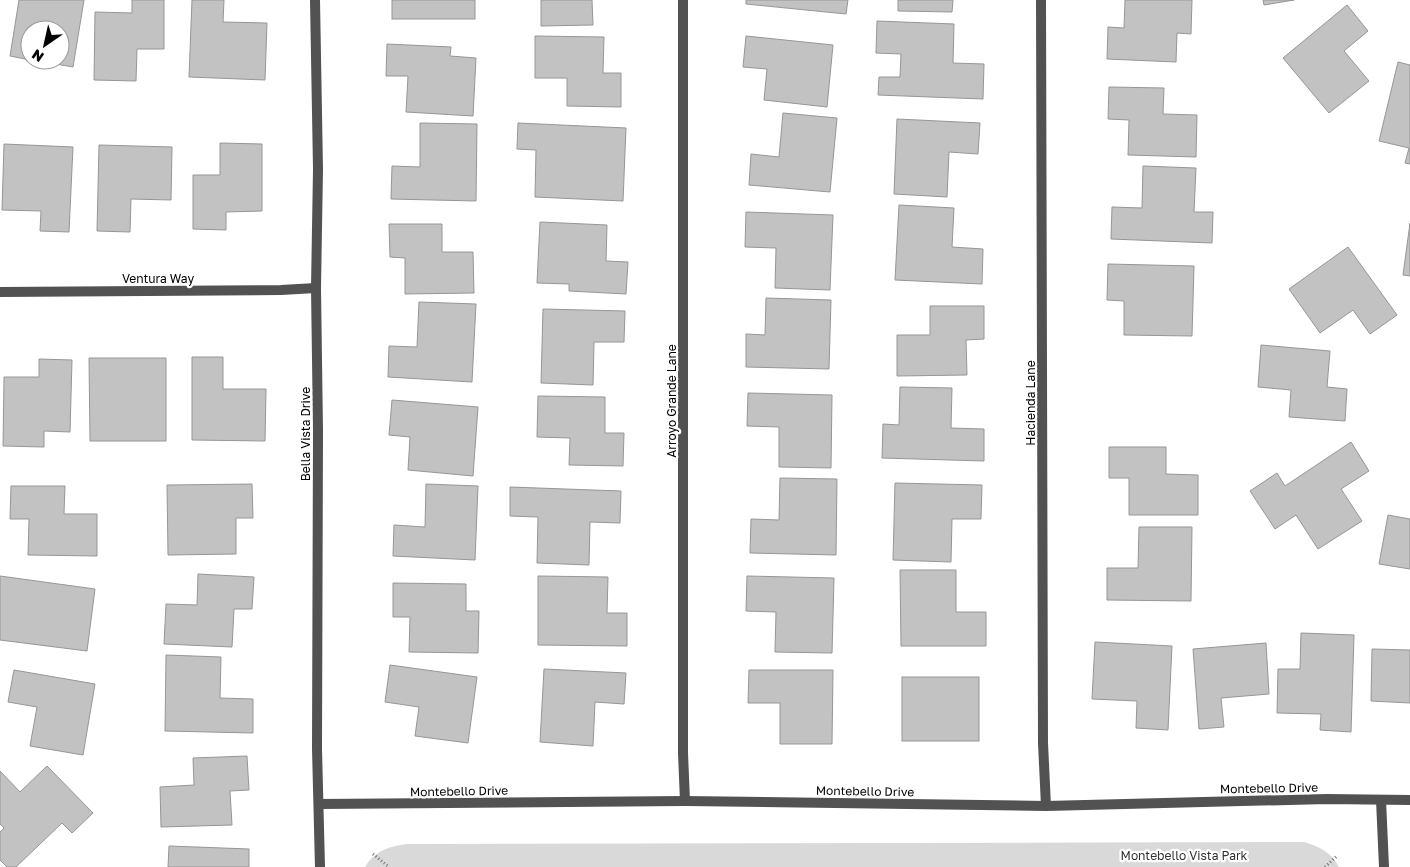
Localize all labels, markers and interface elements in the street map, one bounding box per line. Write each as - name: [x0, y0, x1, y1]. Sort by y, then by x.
- north arrow: [20, 20, 70, 70]
- text: N: [28, 46, 47, 66]
- street label: Ventura Way: [122, 271, 194, 286]
- street label: Arroyo Grande Lane: [664, 344, 679, 458]
- street label: Hacienda Lane: [1023, 360, 1038, 446]
- street label: Bella Vista Drive: [298, 387, 313, 481]
- street label: Montebello Drive: [1220, 780, 1318, 796]
- street label: Montebello Drive: [410, 783, 508, 799]
- street label: Montebello Drive: [816, 783, 914, 799]
- park label: Montebello Vista Park: [1121, 848, 1248, 863]

